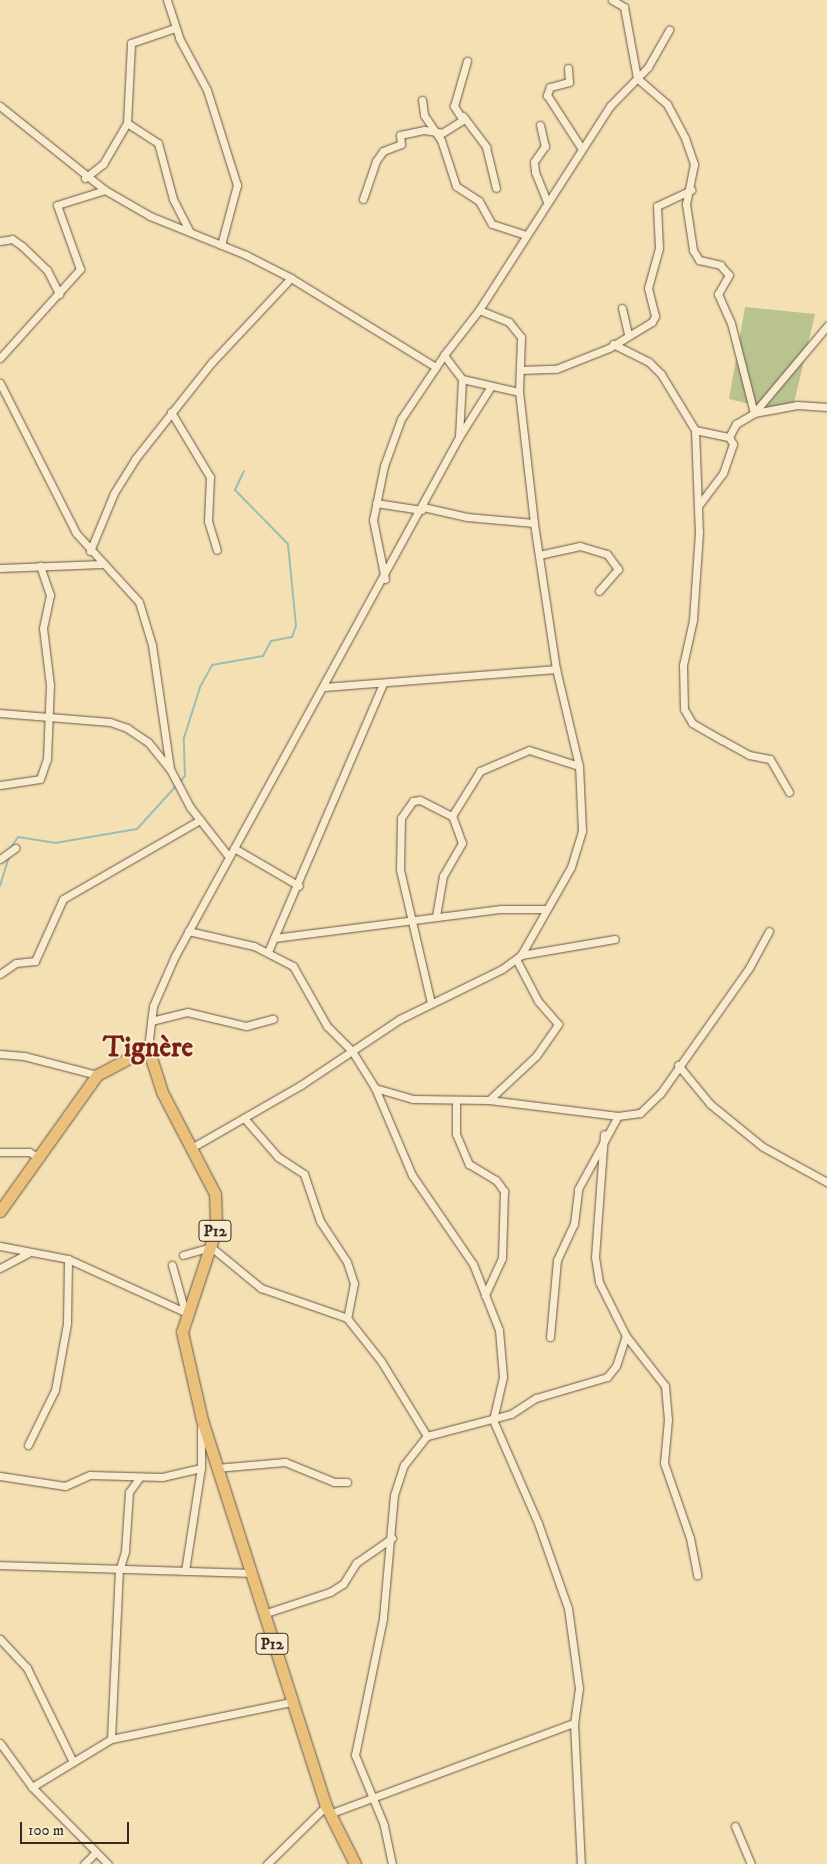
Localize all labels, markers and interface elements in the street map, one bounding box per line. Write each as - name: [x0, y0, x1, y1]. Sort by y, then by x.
- district label: Tignère: [103, 1031, 193, 1065]
- road number: P12: [198, 1218, 232, 1244]
- road number: P12: [254, 1630, 290, 1658]
- scale bar: [22, 1812, 131, 1844]
- text: 100 m: [28, 1821, 64, 1840]

